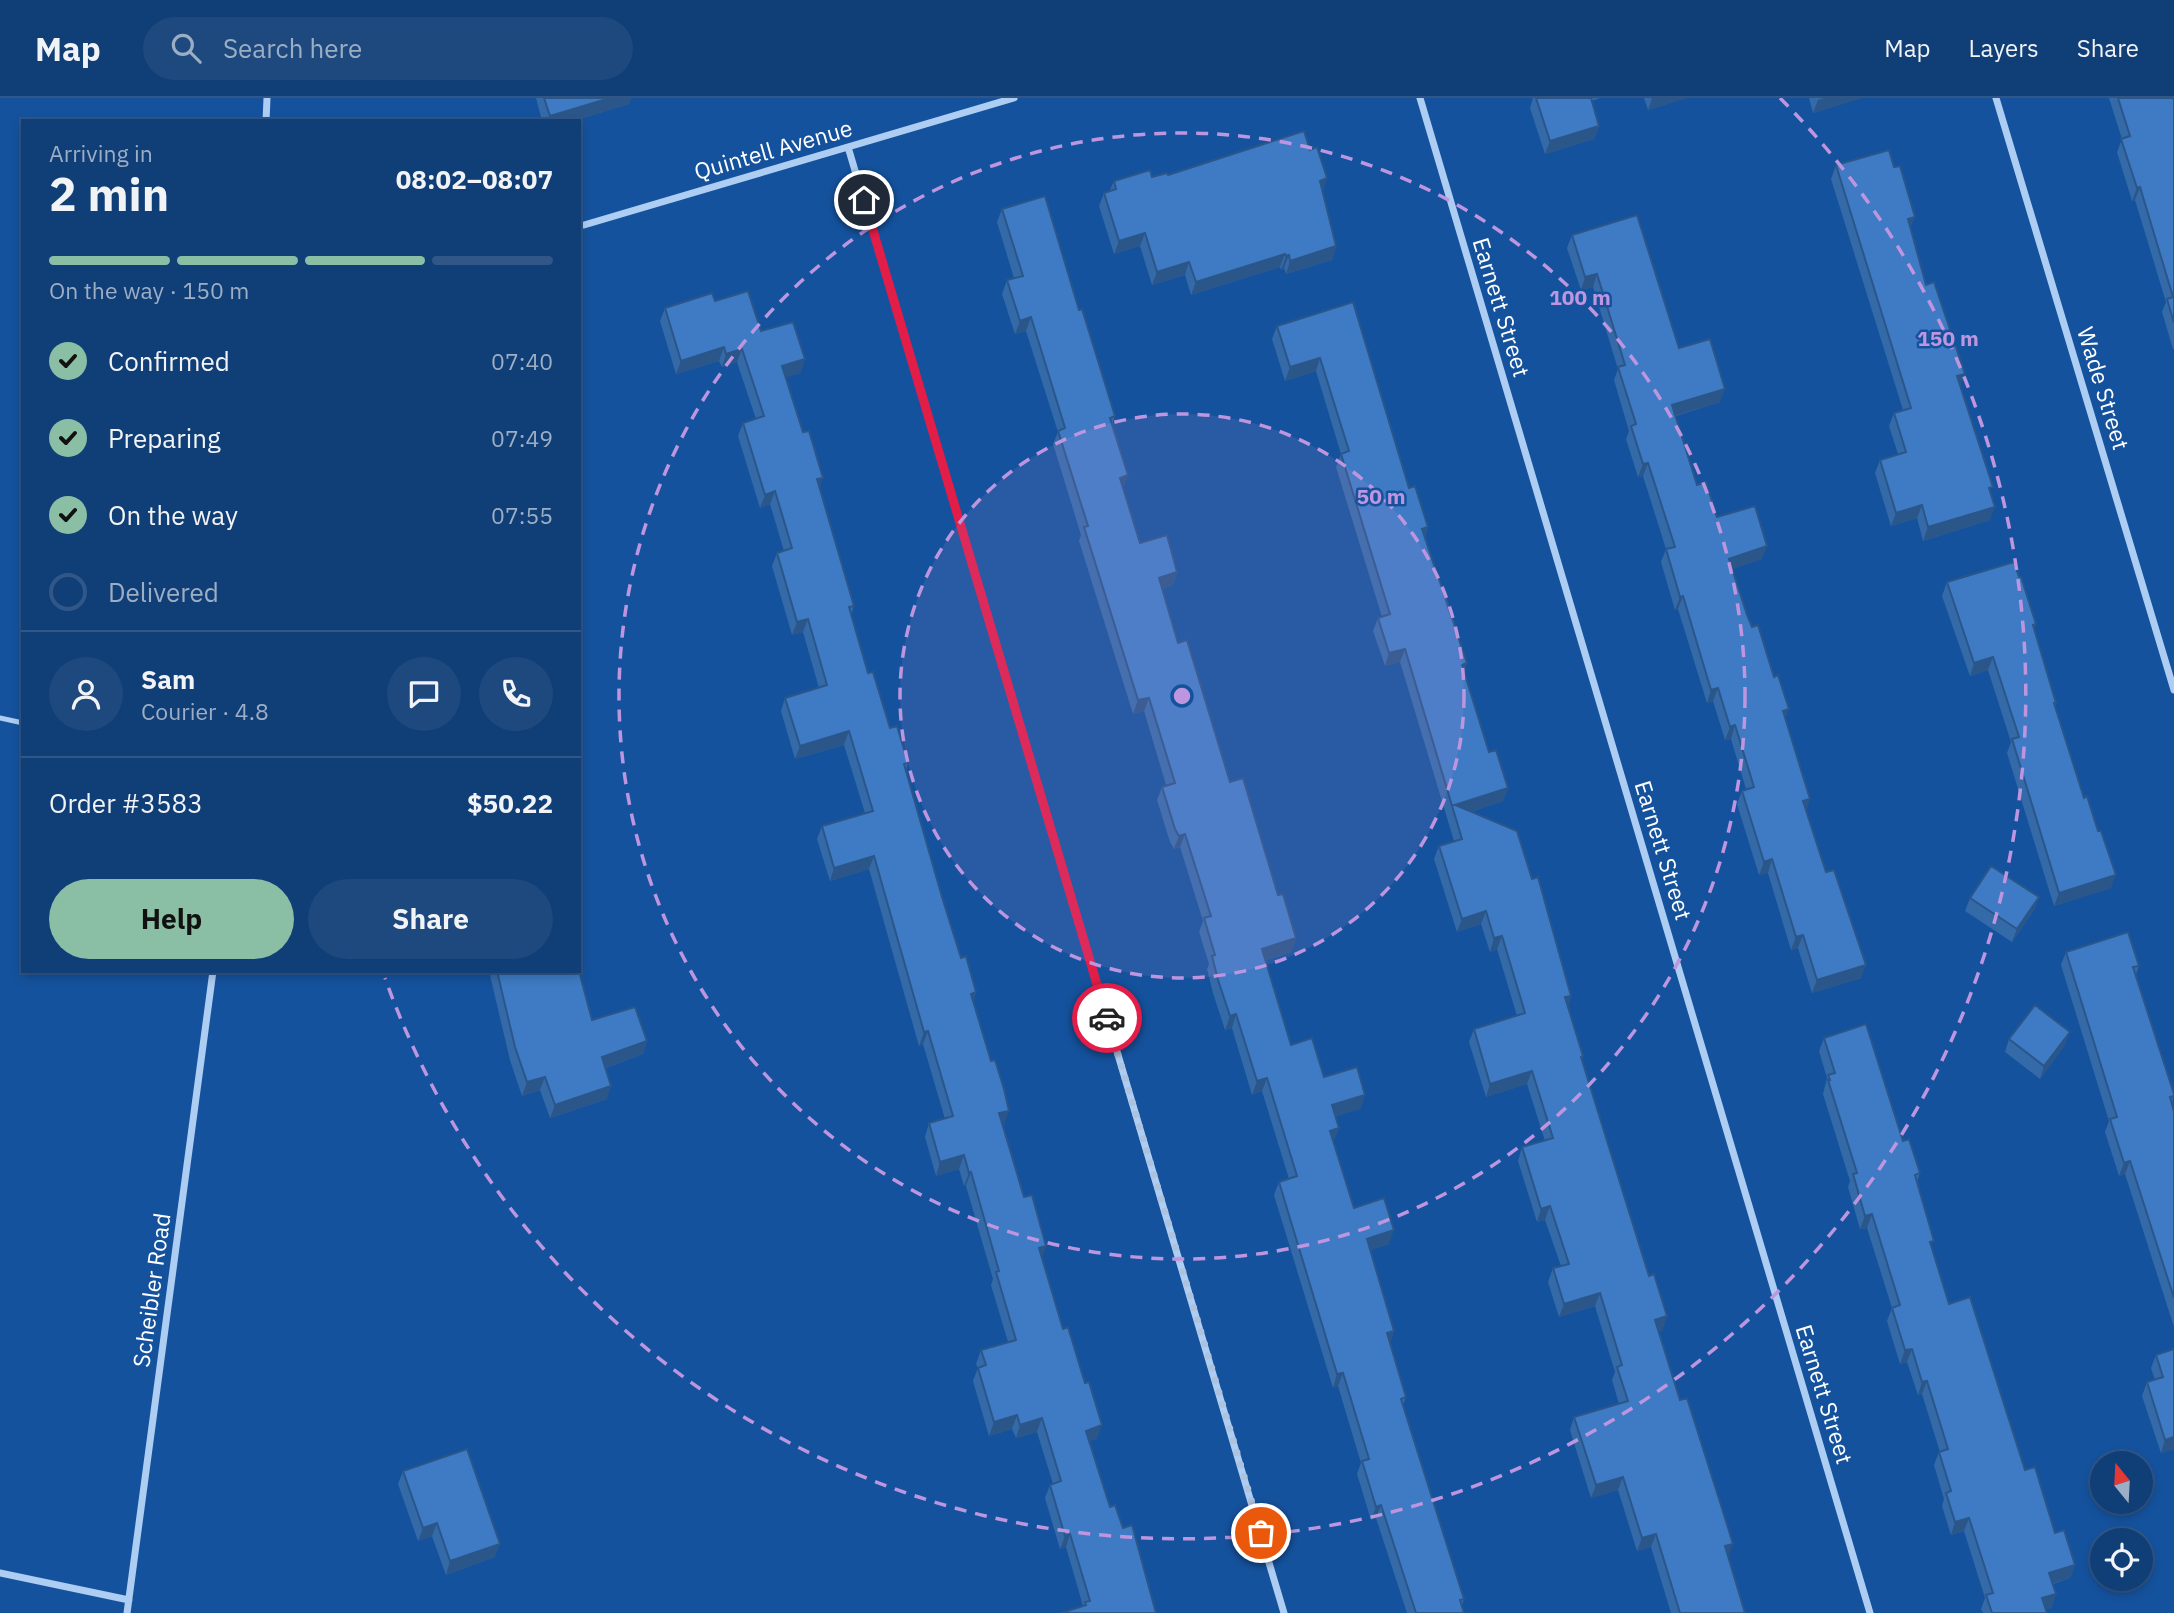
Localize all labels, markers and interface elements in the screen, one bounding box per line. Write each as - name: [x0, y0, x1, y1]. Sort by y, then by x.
- search box: [143, 17, 633, 80]
- text: Map: [35, 27, 101, 70]
- icon: search: [167, 29, 205, 67]
- text: Search here: [223, 31, 362, 65]
- text: Map: [1884, 32, 1931, 64]
- text: Layers: [1969, 32, 2039, 64]
- text: Share: [2077, 32, 2139, 64]
- street label: Quintell Avenue: [690, 112, 856, 186]
- text: Arriving in: [49, 138, 153, 168]
- text: 08:02–08:07: [396, 162, 553, 196]
- text: 2 min: [49, 164, 169, 224]
- pin: [834, 170, 894, 230]
- icon: home: [845, 181, 883, 219]
- street label: Earnett Street: [1467, 234, 1537, 380]
- text: On the way · 150 m: [49, 275, 249, 305]
- text: 100 m: [1549, 283, 1611, 311]
- street label: Wade Street: [2071, 323, 2137, 453]
- text: 150 m: [1917, 324, 1979, 352]
- icon: check: [49, 342, 87, 380]
- text: Confirmed: [108, 344, 230, 378]
- text: 07:40: [491, 346, 553, 376]
- icon: check: [49, 419, 87, 457]
- text: Preparing: [108, 421, 221, 455]
- text: 07:49: [491, 423, 553, 453]
- text: 50 m: [1357, 482, 1405, 510]
- icon: check: [49, 496, 87, 534]
- text: On the way: [108, 498, 238, 532]
- text: 07:55: [491, 500, 553, 530]
- text: Delivered: [108, 575, 219, 609]
- button: person: [49, 657, 123, 731]
- button: chat: [387, 657, 461, 731]
- button: phone: [479, 657, 553, 731]
- text: Sam: [141, 662, 195, 696]
- centre of rings: [1170, 684, 1194, 708]
- text: Courier · 4.8: [141, 696, 269, 726]
- street label: Earnett Street: [1629, 777, 1699, 923]
- text: Order #3583: [49, 786, 203, 820]
- text: $50.22: [467, 786, 553, 820]
- button: Help: [49, 879, 294, 959]
- button: Share: [308, 879, 553, 959]
- courier: [1072, 983, 1142, 1053]
- icon: car: [1088, 999, 1126, 1037]
- street label: Scheibler Road: [125, 1211, 177, 1369]
- street label: Earnett Street: [1790, 1321, 1860, 1467]
- north arrow: [2090, 1451, 2152, 1514]
- map controls: [2090, 1451, 2153, 1591]
- pin: [1231, 1503, 1291, 1563]
- icon: bag: [1242, 1514, 1280, 1552]
- button: locate: [2090, 1528, 2153, 1591]

